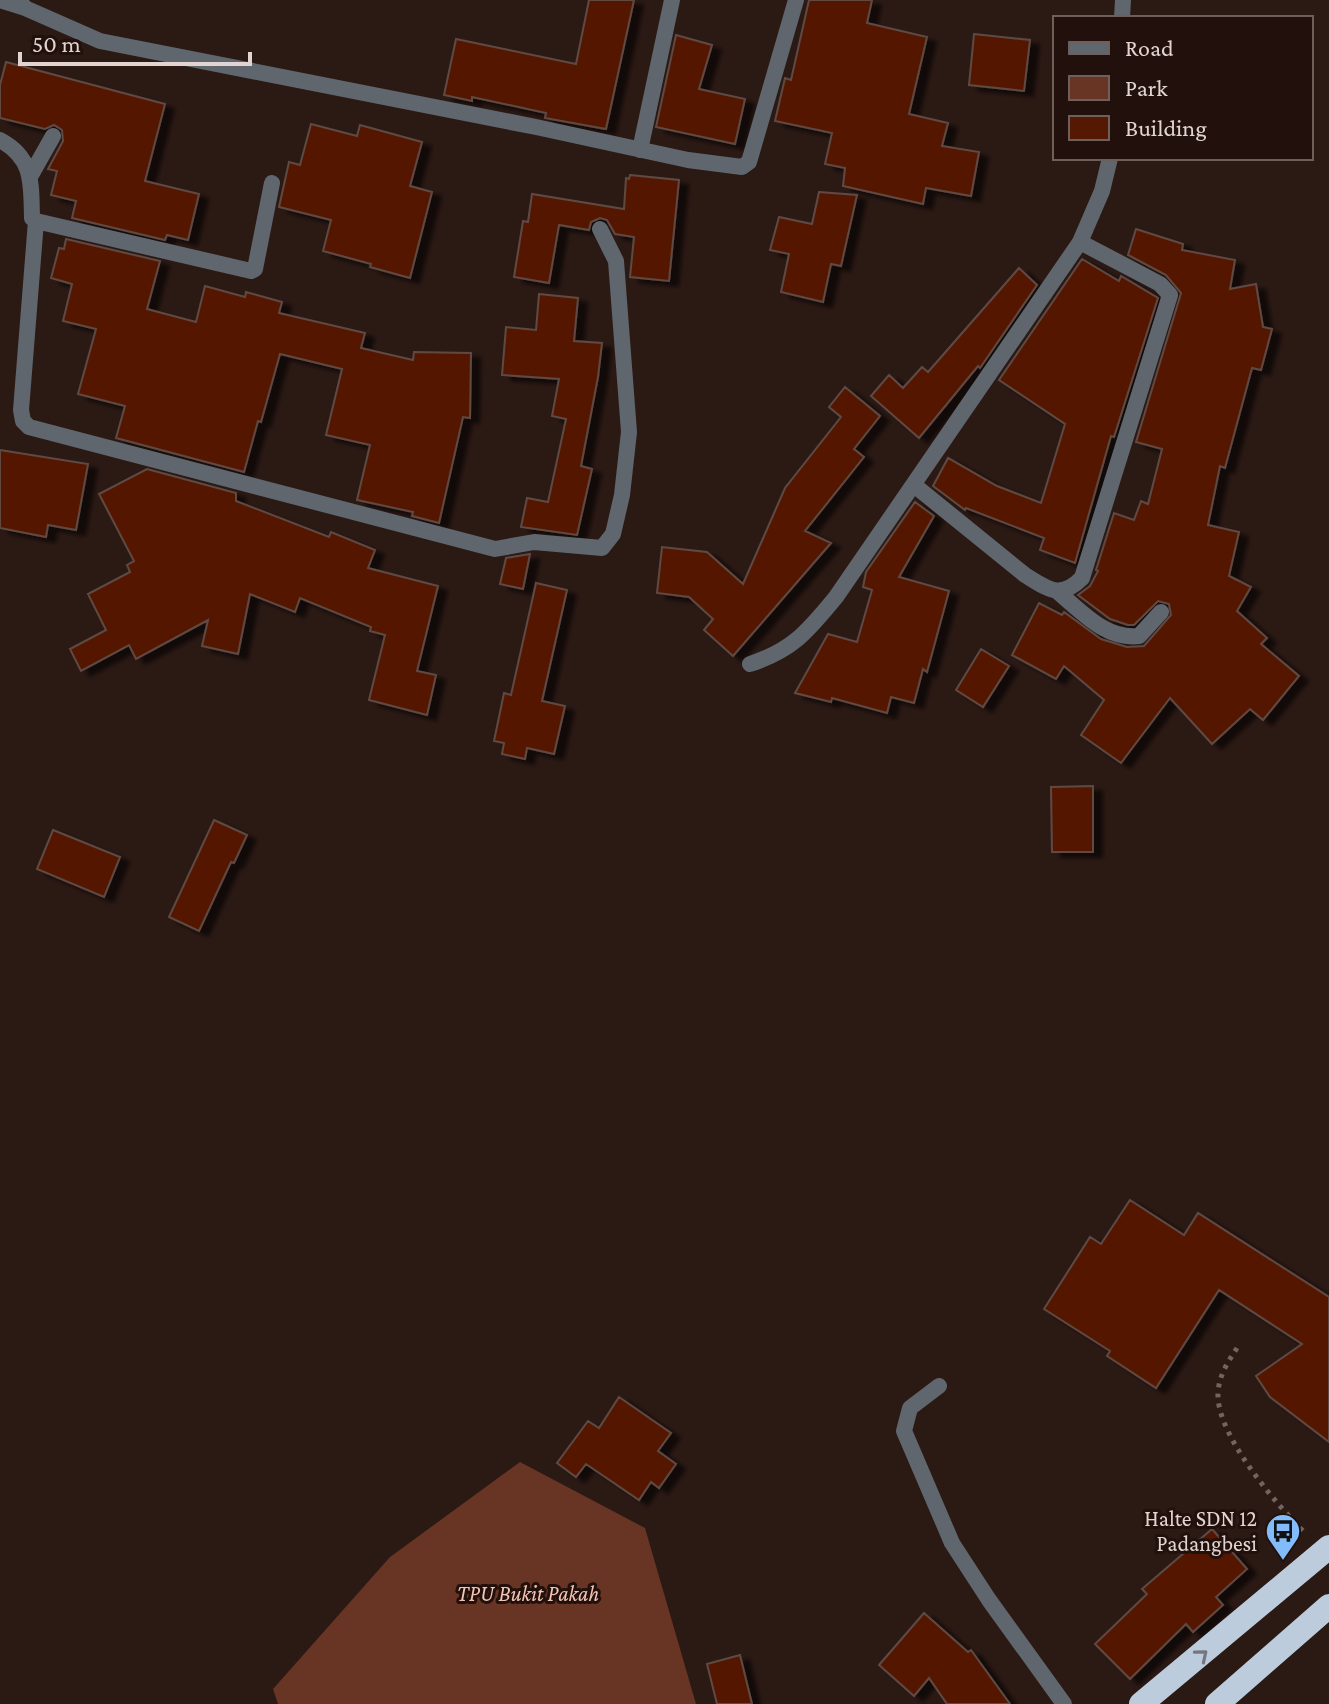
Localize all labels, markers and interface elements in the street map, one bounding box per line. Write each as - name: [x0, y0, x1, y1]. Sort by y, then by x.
- scale bar: [20, 16, 250, 66]
- legend: [1053, 16, 1313, 160]
- text: 50 m: [32, 30, 81, 57]
- text: Road: [1125, 34, 1174, 61]
- text: Park: [1125, 74, 1168, 101]
- text: Building: [1125, 114, 1207, 141]
- place label: Halte SDN 12 Padangbesi: [1144, 1506, 1257, 1556]
- bus stop icon: Halte SDN 12 Padangbesi: [1264, 1512, 1302, 1562]
- park label: TPU Bukit Pakah: [457, 1581, 599, 1606]
- one-way arrow: [1192, 1650, 1207, 1664]

